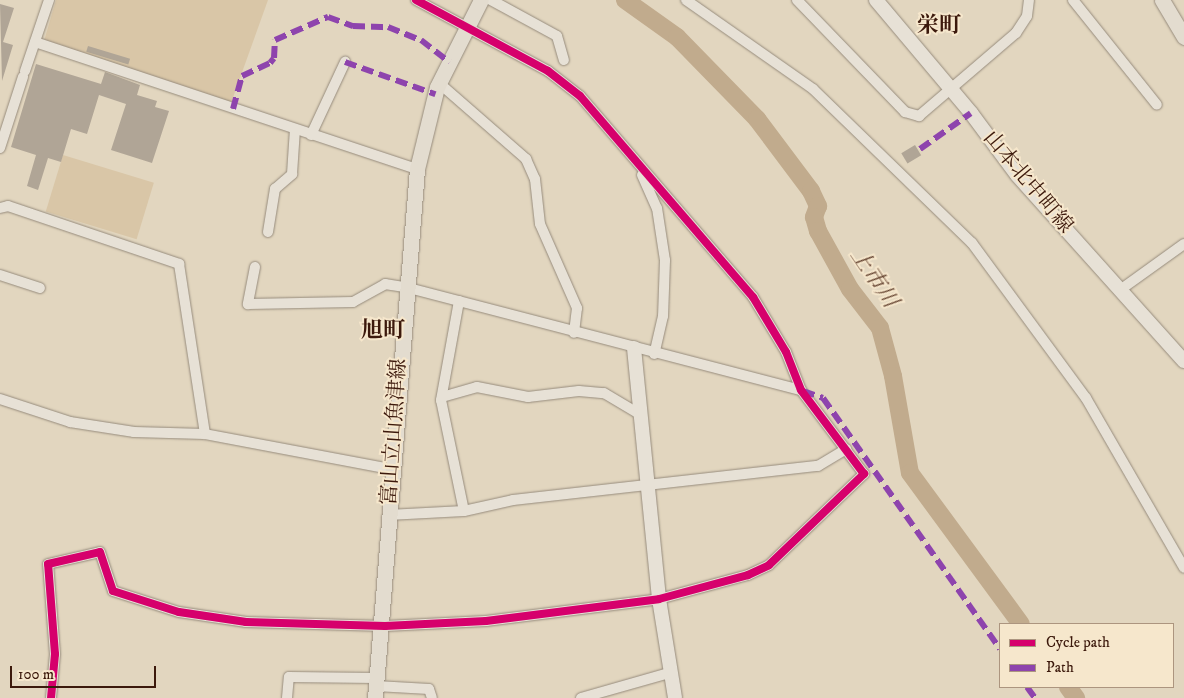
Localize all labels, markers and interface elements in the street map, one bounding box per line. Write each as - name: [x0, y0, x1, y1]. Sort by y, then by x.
- district label: 栄町: [917, 13, 961, 39]
- street label: 山本北中町線: [978, 126, 1078, 238]
- water label: 上市川: [845, 243, 903, 313]
- district label: 旭町: [361, 318, 405, 344]
- street label: 富山立山魚津線: [376, 358, 412, 506]
- legend: [999, 623, 1174, 688]
- text: Cycle path: [1046, 633, 1110, 652]
- scale bar: [12, 656, 159, 688]
- text: Path: [1046, 658, 1074, 677]
- text: 100 m: [18, 665, 54, 684]

